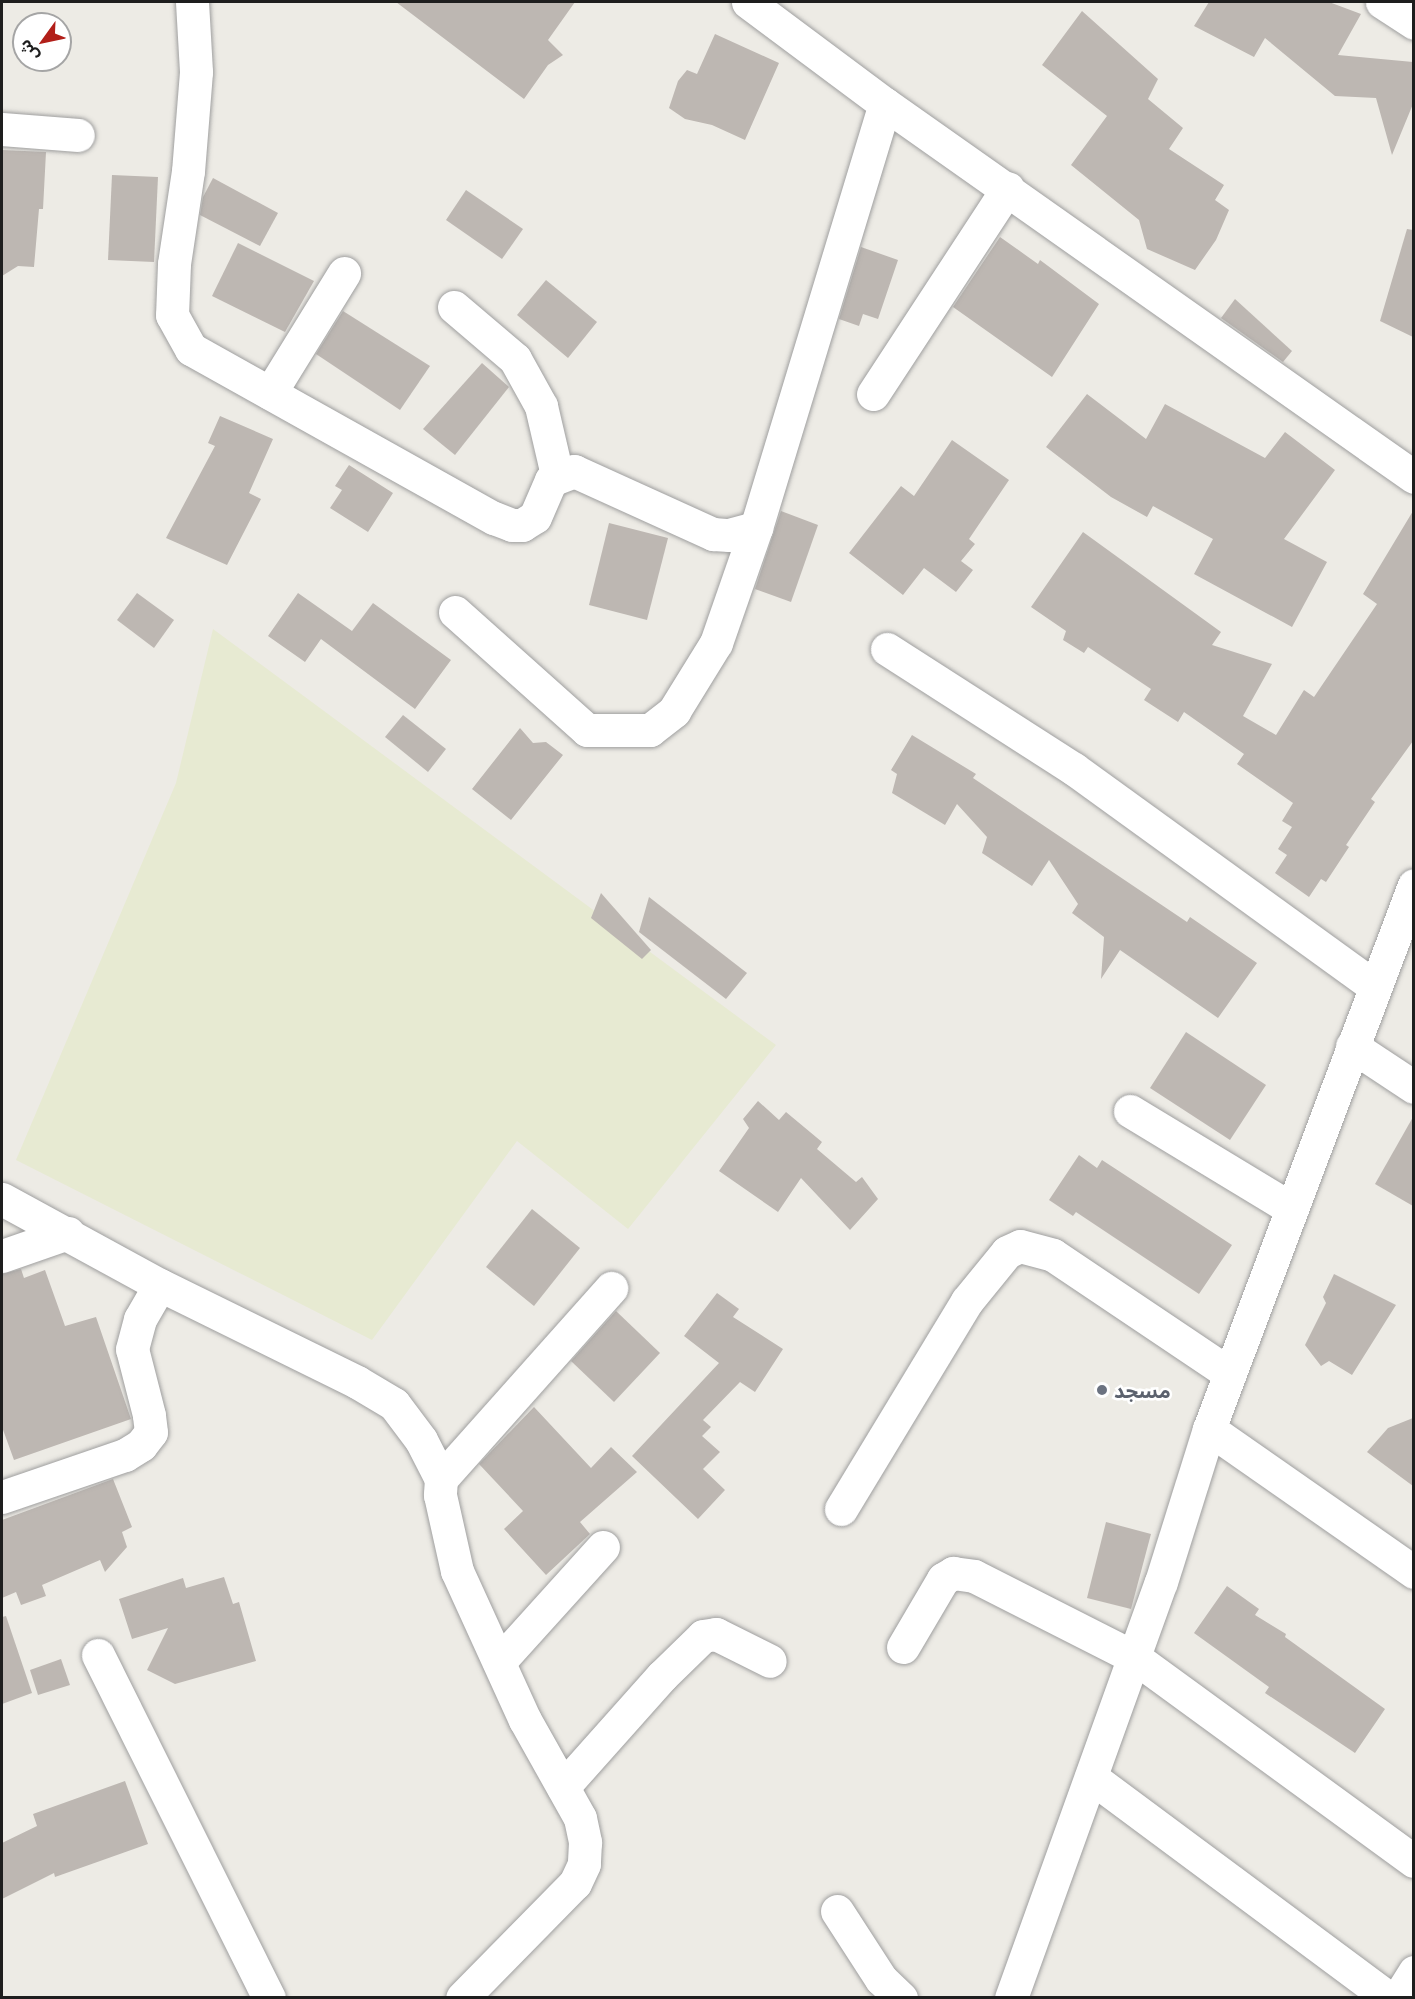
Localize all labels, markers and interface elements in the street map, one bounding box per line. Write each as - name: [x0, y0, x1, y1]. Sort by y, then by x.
- north arrow: [12, 12, 72, 72]
- text: ش: [14, 36, 43, 65]
- place label: مسجد: [1114, 1378, 1171, 1402]
- marker: مسجد: [1095, 1383, 1109, 1397]

